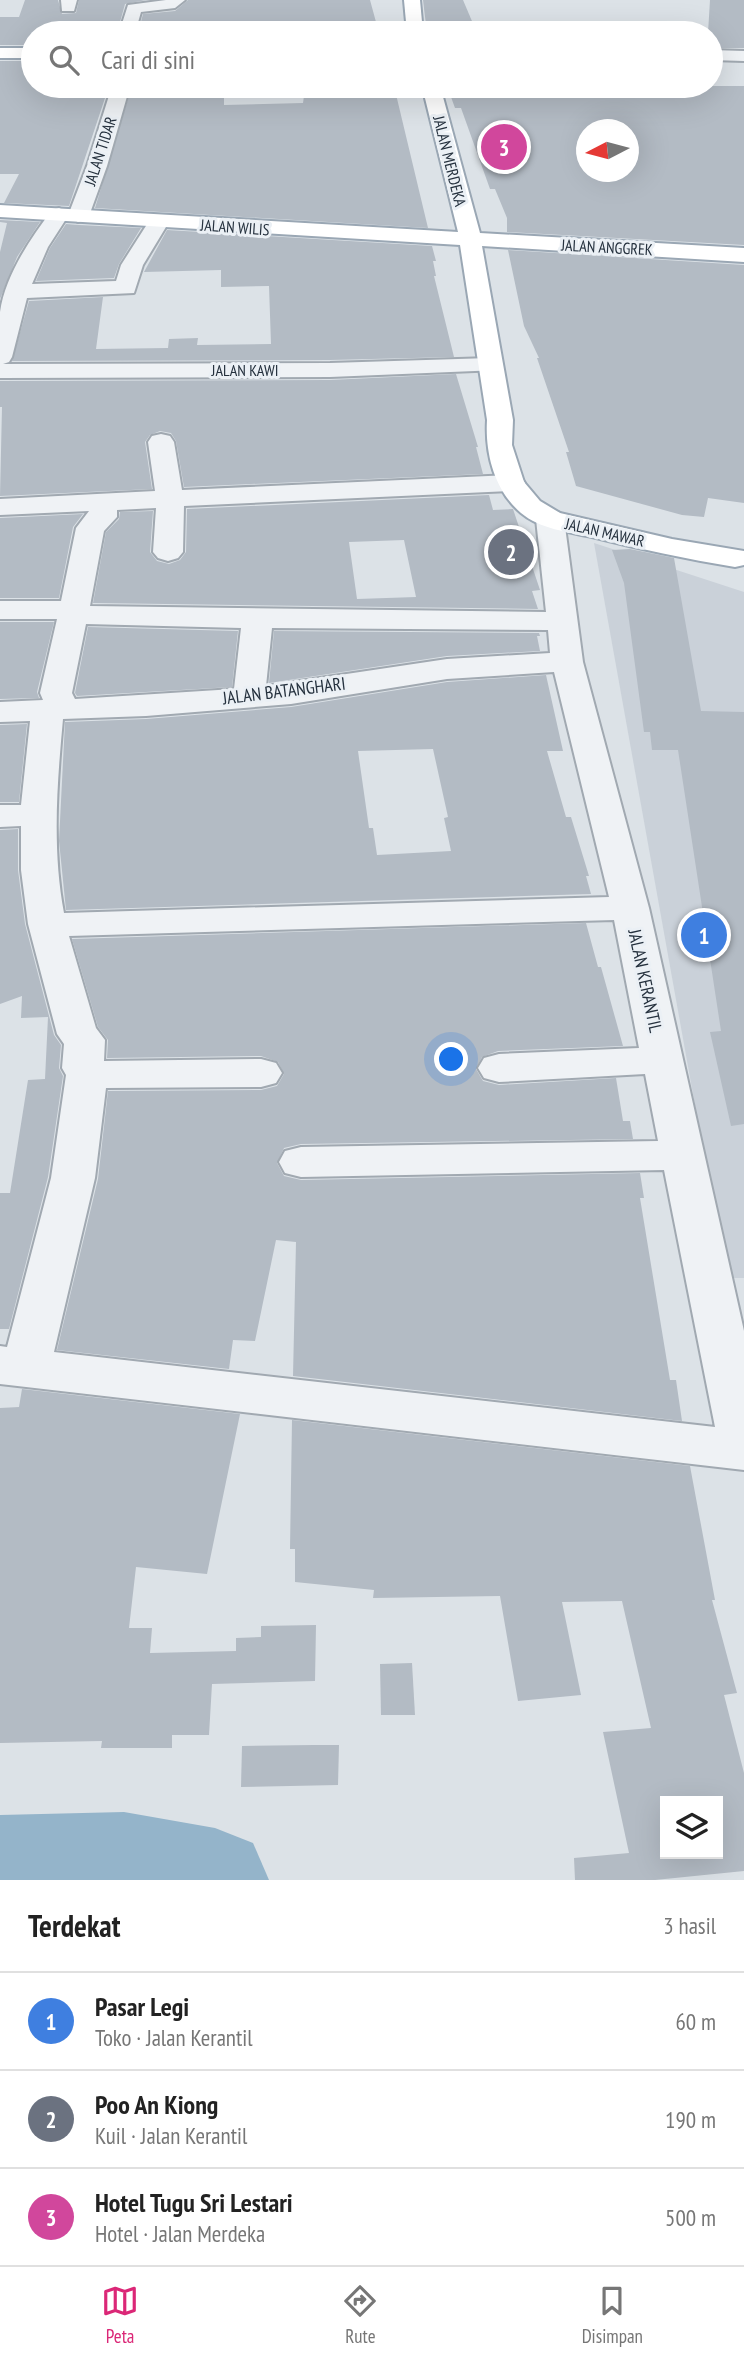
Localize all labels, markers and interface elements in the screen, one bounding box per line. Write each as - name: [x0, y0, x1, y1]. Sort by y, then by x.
- search box: [21, 21, 723, 98]
- icon: search: [45, 41, 83, 79]
- text: Cari di sini: [101, 43, 195, 76]
- street label: JALAN MERDEKA: [429, 113, 471, 209]
- street label: JALAN TIDAR: [79, 114, 121, 189]
- north arrow: [576, 119, 639, 182]
- pin: 3: [481, 121, 527, 173]
- street label: JALAN WILIS: [199, 215, 270, 239]
- street label: JALAN ANGGREK: [560, 235, 653, 259]
- street label: JALAN KAWI: [211, 360, 278, 380]
- street label: JALAN MAWAR: [562, 513, 647, 551]
- pin: 2: [488, 526, 534, 578]
- street label: JALAN BATANGHARI: [220, 672, 347, 710]
- pin: 1: [681, 909, 727, 961]
- street label: JALAN KERANTIL: [623, 926, 668, 1035]
- your location: [434, 1042, 468, 1076]
- map controls: [660, 1796, 723, 1859]
- button: layers: [660, 1796, 723, 1859]
- text: Terdekat: [28, 1906, 120, 1945]
- text: 3 hasil: [663, 1911, 716, 1940]
- text: Pasar Legi: [95, 1990, 189, 2023]
- text: 1: [46, 2007, 57, 2036]
- text: 60 m: [675, 2007, 716, 2036]
- text: Toko · Jalan Kerantil: [95, 2023, 253, 2052]
- text: Poo An Kiong: [95, 2088, 218, 2121]
- text: 2: [46, 2105, 57, 2134]
- text: 190 m: [665, 2105, 716, 2134]
- text: Kuil · Jalan Kerantil: [95, 2121, 247, 2150]
- text: Hotel Tugu Sri Lestari: [95, 2186, 293, 2219]
- text: 3: [46, 2203, 57, 2232]
- text: 500 m: [665, 2203, 716, 2232]
- text: Hotel · Jalan Merdeka: [95, 2219, 265, 2248]
- tab: Peta: [101, 2282, 139, 2348]
- tab: Rute: [341, 2282, 379, 2348]
- tab: Disimpan: [582, 2282, 643, 2348]

